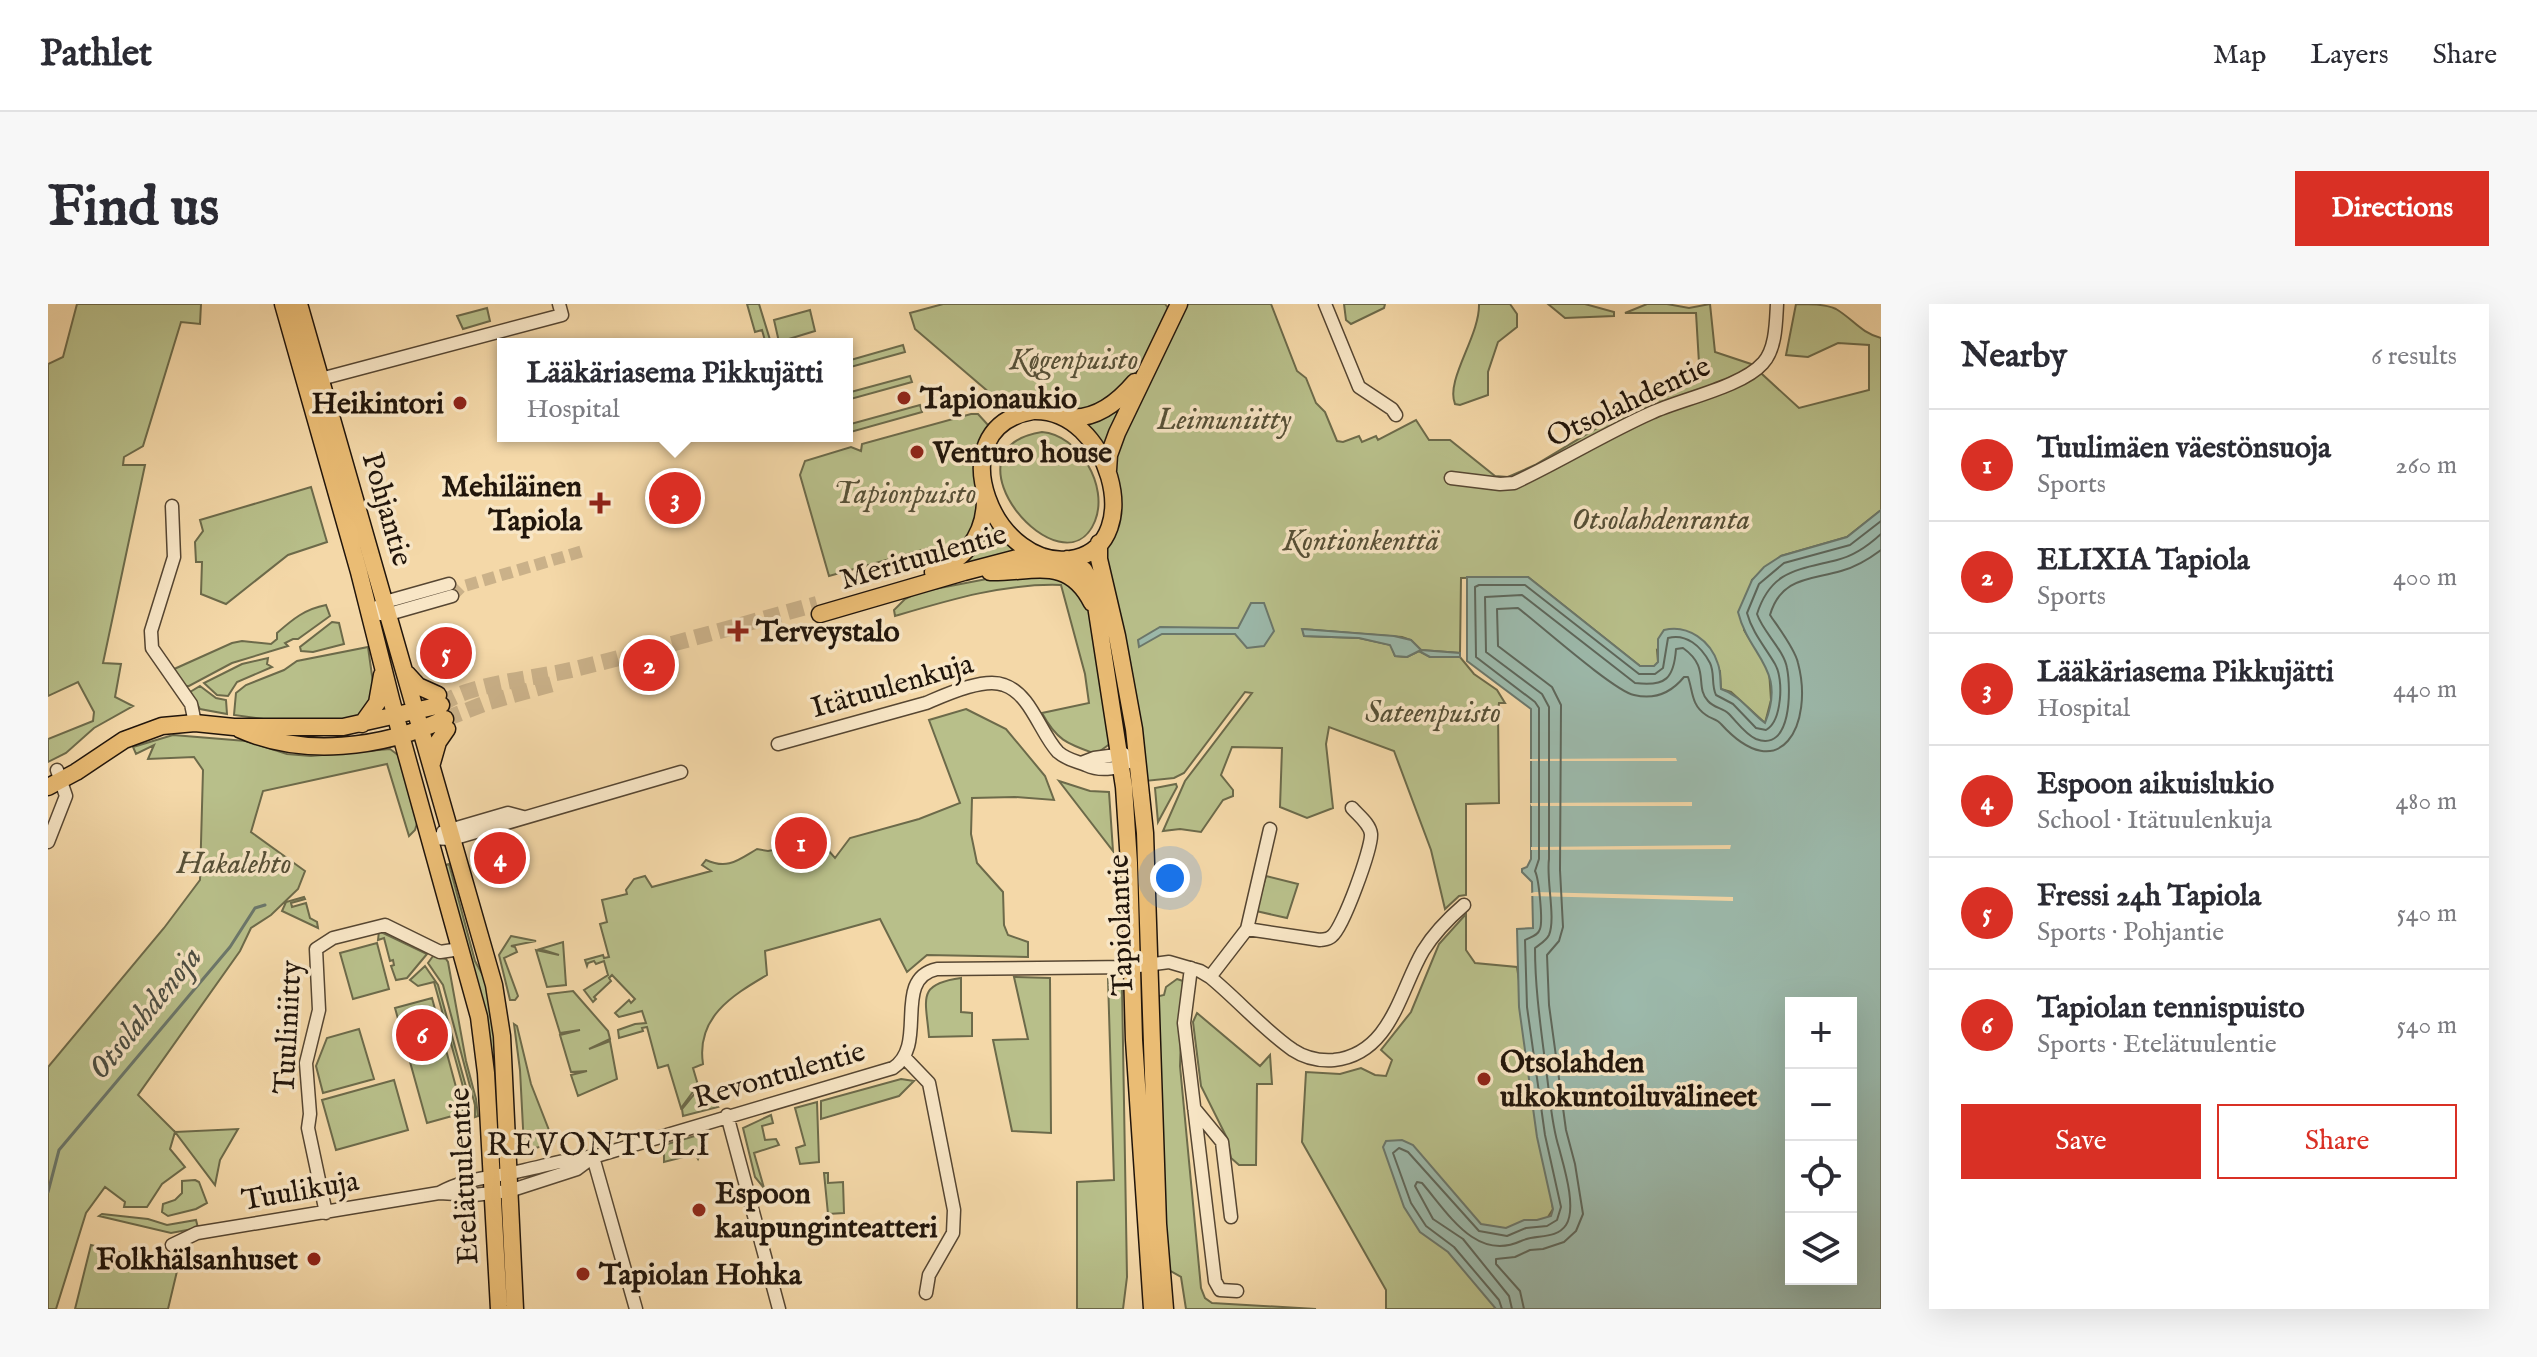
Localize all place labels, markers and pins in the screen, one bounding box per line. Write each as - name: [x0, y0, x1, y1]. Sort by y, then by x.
- place label: Tapionaukio: [919, 381, 1077, 419]
- place label: Heikintori: [312, 386, 444, 424]
- marker: Tapionaukio: [895, 389, 913, 407]
- marker: Heikintori: [451, 394, 469, 412]
- place label: Venturo house: [932, 435, 1112, 473]
- marker: Venturo house: [908, 443, 926, 461]
- pin: 3: [649, 468, 701, 528]
- place label: Mehiläinen Tapiola: [441, 469, 583, 541]
- marker: Mehiläinen Tapiola: [589, 492, 611, 514]
- place label: Terveystalo: [755, 614, 900, 652]
- marker: Terveystalo: [727, 620, 749, 642]
- pin: 5: [420, 623, 472, 683]
- pin: 2: [623, 635, 675, 695]
- pin: 1: [775, 813, 827, 873]
- pin: 4: [474, 828, 526, 888]
- pin: 6: [396, 1005, 448, 1065]
- place label: Otsolahden ulkokuntoiluvälineet: [1500, 1045, 1758, 1117]
- marker: Otsolahden ulkokuntoiluvälineet: [1475, 1070, 1493, 1088]
- place label: Espoon kaupunginteatteri: [714, 1176, 938, 1248]
- marker: Espoon kaupunginteatteri: [690, 1201, 708, 1219]
- place label: Folkhälsanhuset: [96, 1242, 299, 1280]
- marker: Folkhälsanhuset: [305, 1250, 323, 1268]
- place label: Tapiolan Hohka: [598, 1257, 803, 1295]
- marker: Tapiolan Hohka: [574, 1265, 592, 1283]

